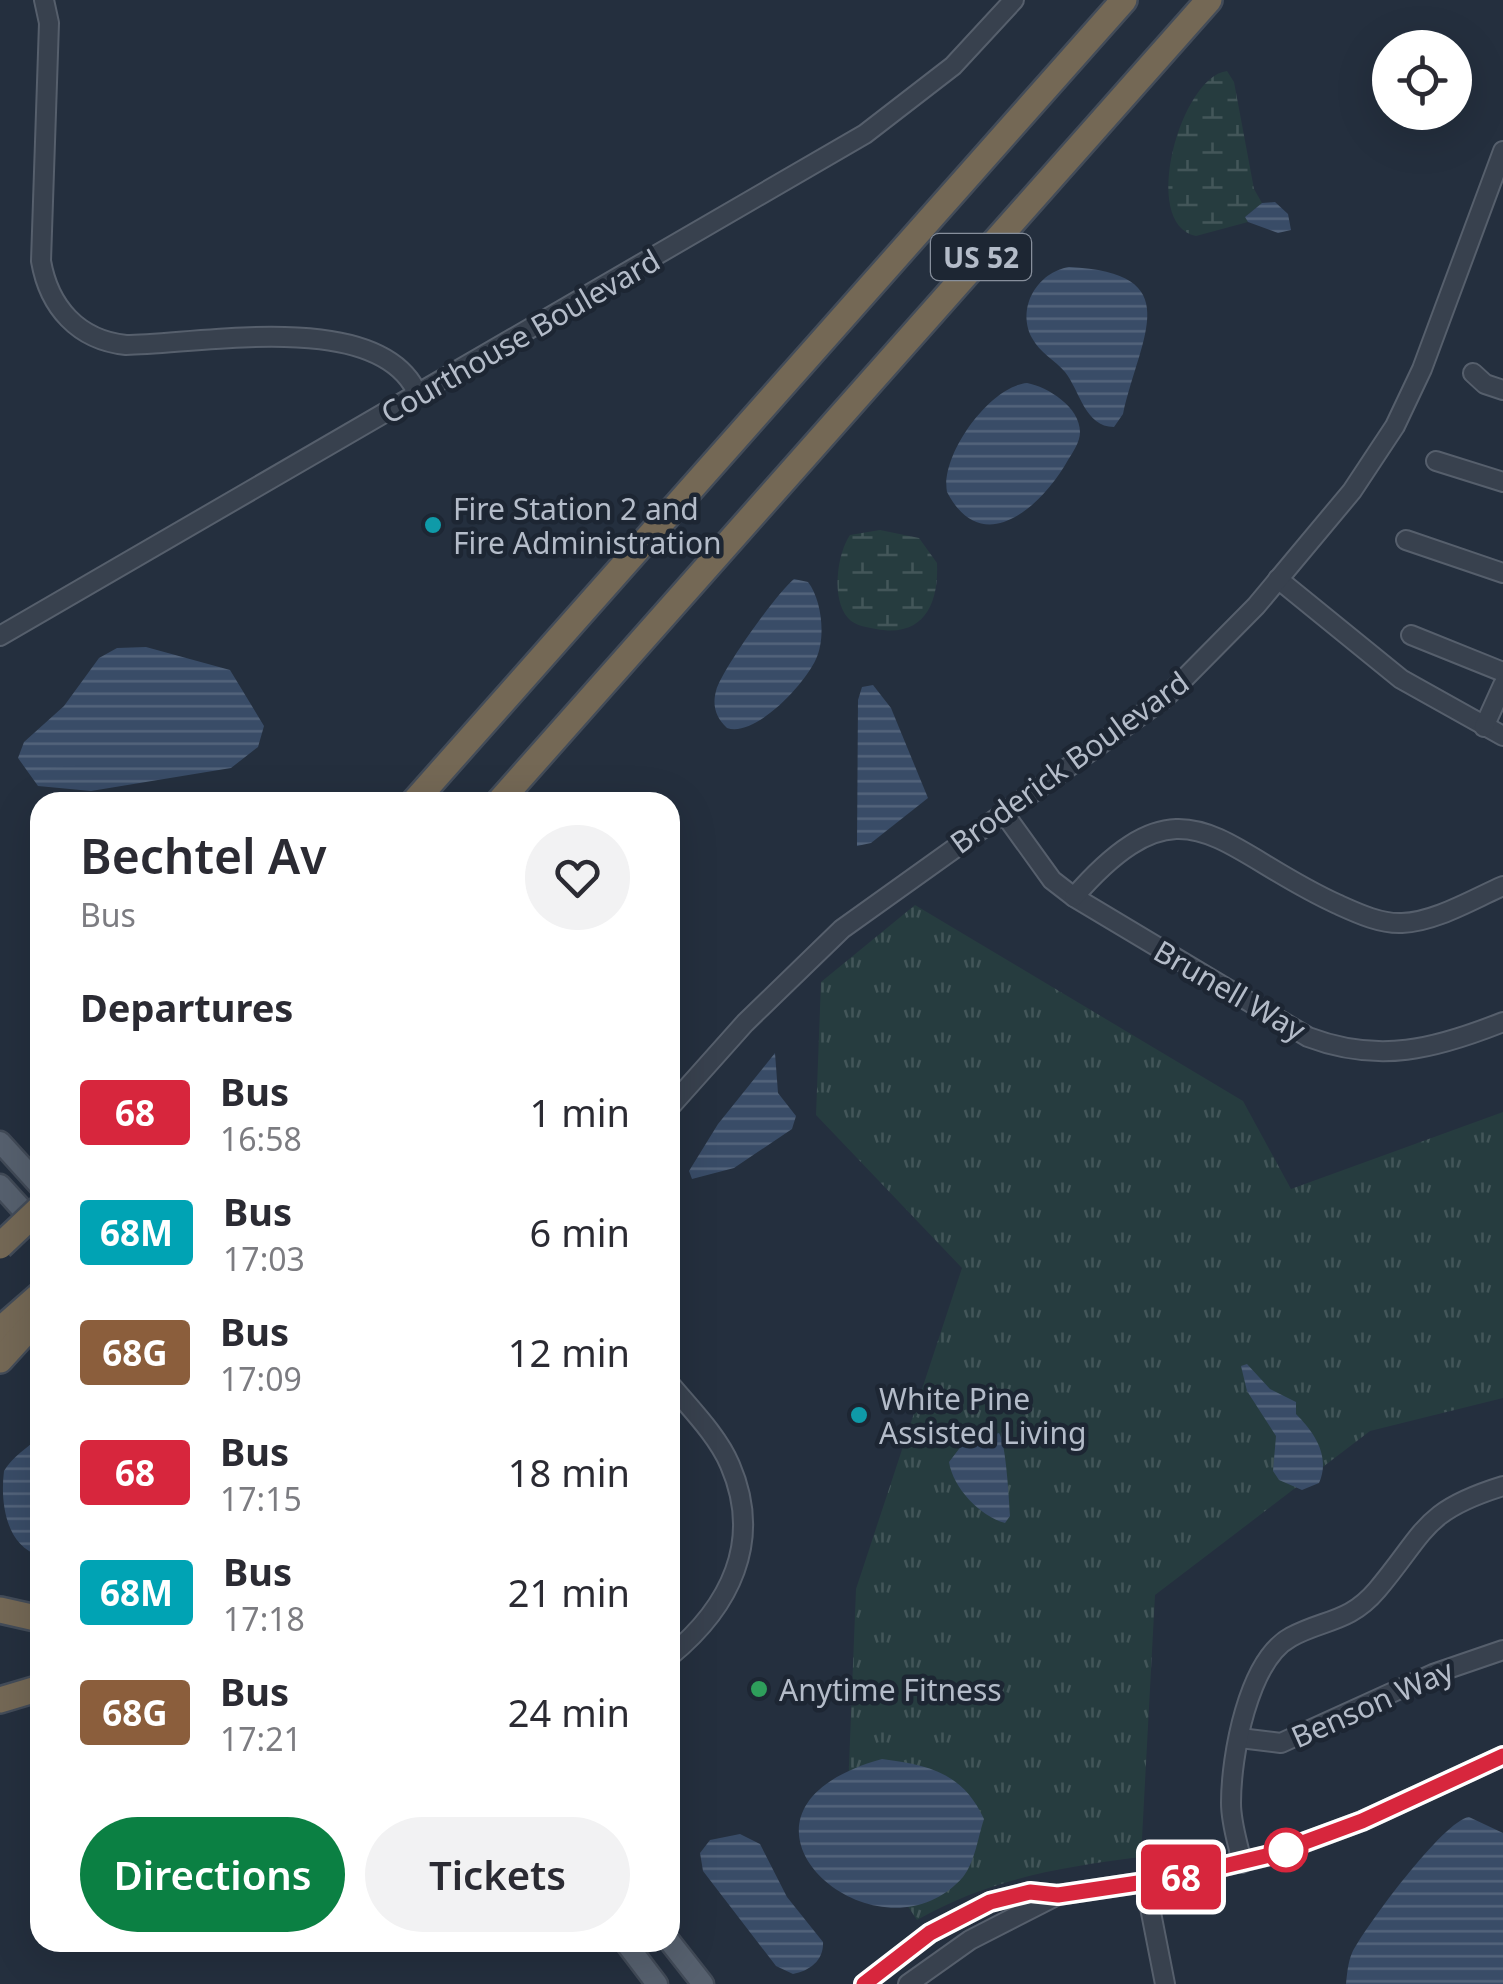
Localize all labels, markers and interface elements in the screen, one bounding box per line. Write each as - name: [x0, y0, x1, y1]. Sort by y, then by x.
- map controls: [1372, 30, 1472, 130]
- button: locate: [1372, 30, 1472, 130]
- road number: US 52: [931, 234, 1031, 280]
- street label: Courthouse Boulevard: [373, 239, 667, 433]
- place label: Fire Station 2 and Fire Administration: [453, 488, 722, 563]
- marker: Fire Station 2 and Fire Administration: [422, 514, 444, 536]
- street label: Broderick Boulevard: [941, 661, 1197, 863]
- text: Bechtel Av: [80, 823, 327, 888]
- button: heart: [525, 825, 630, 930]
- text: Bus: [80, 893, 136, 936]
- street label: Brunell Way: [1147, 930, 1314, 1050]
- text: Departures: [80, 981, 293, 1033]
- text: Bus: [220, 1065, 289, 1117]
- text: 1 min: [530, 1086, 630, 1138]
- text: 68: [115, 1089, 155, 1136]
- text: 16:58: [220, 1117, 302, 1160]
- text: Bus: [223, 1185, 292, 1237]
- text: 6 min: [530, 1206, 630, 1258]
- text: 68M: [100, 1209, 173, 1256]
- text: 17:03: [223, 1237, 305, 1280]
- text: Bus: [220, 1305, 289, 1357]
- text: 12 min: [508, 1326, 630, 1378]
- text: 68G: [102, 1329, 168, 1376]
- text: 17:09: [220, 1357, 302, 1400]
- place label: White Pine Assisted Living: [879, 1378, 1086, 1453]
- marker: White Pine Assisted Living: [848, 1404, 870, 1426]
- text: Bus: [220, 1425, 289, 1477]
- text: 18 min: [508, 1446, 630, 1498]
- text: 68: [115, 1449, 155, 1496]
- text: 17:15: [220, 1477, 302, 1520]
- text: Bus: [223, 1545, 292, 1597]
- text: 21 min: [508, 1566, 630, 1618]
- text: 68M: [100, 1569, 173, 1616]
- text: 17:18: [223, 1597, 305, 1640]
- street label: Benson Way: [1285, 1649, 1460, 1757]
- text: Bus: [220, 1665, 289, 1717]
- place label: Anytime Fitness: [779, 1669, 1002, 1710]
- marker: Anytime Fitness: [748, 1678, 770, 1700]
- text: 24 min: [508, 1686, 630, 1738]
- text: 68G: [102, 1689, 168, 1736]
- text: 17:21: [220, 1717, 302, 1760]
- button: Directions: [80, 1817, 345, 1932]
- button: Tickets: [365, 1817, 630, 1932]
- unlabelled marker: [1265, 1829, 1307, 1871]
- line badge: 68: [1136, 1844, 1226, 1910]
- text: 68: [1161, 1854, 1201, 1901]

